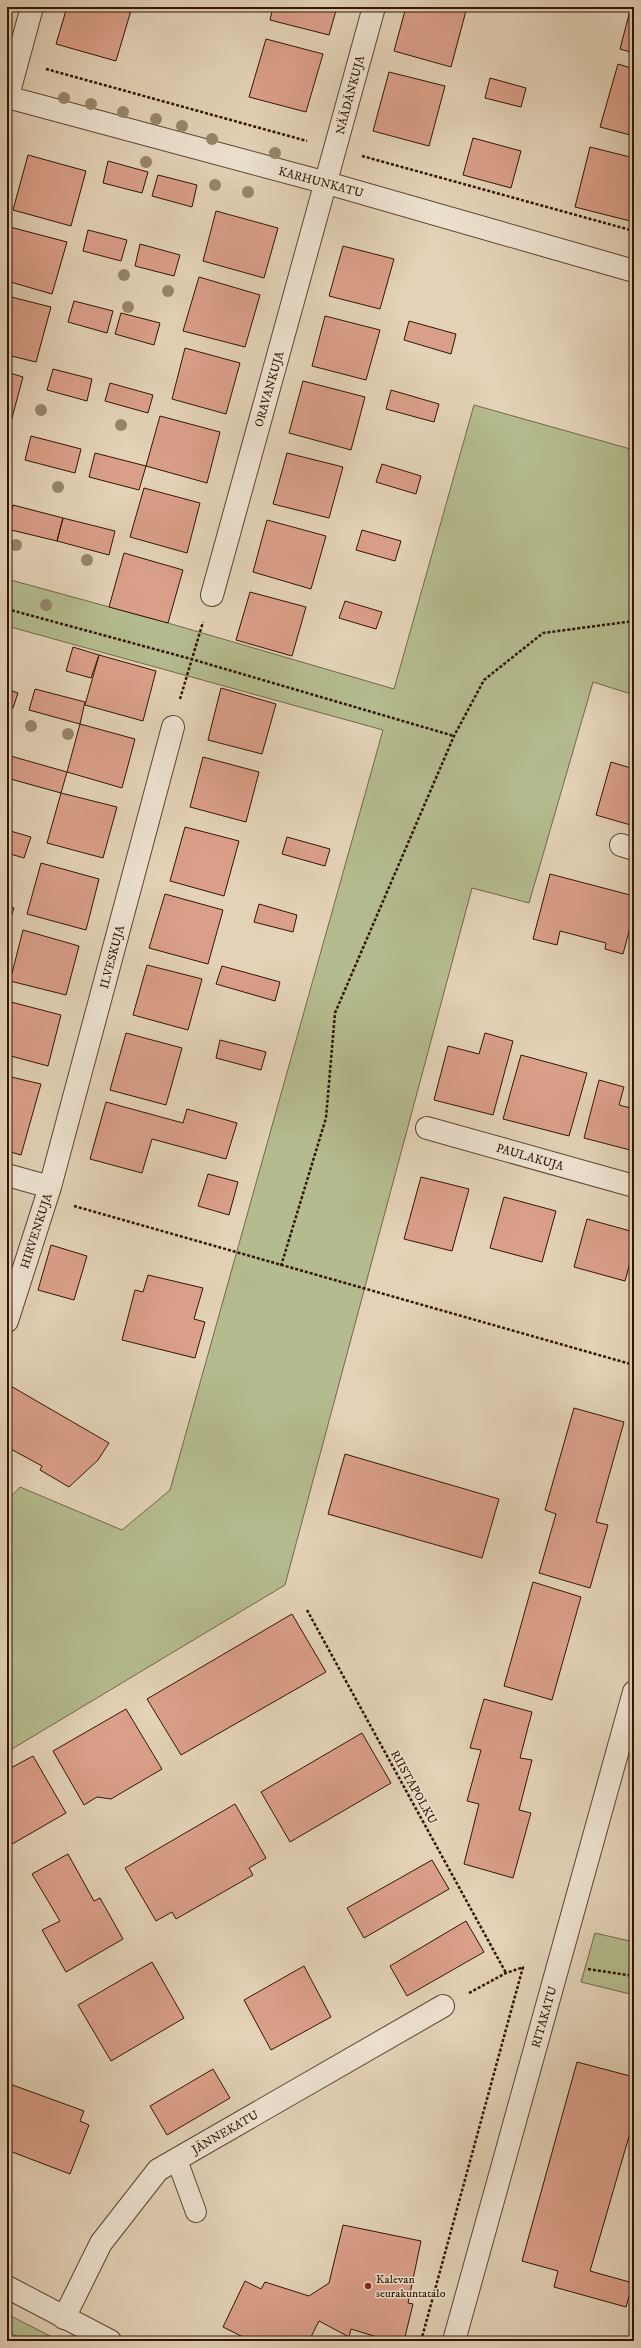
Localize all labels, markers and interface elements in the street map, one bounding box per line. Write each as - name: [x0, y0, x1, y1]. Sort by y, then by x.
- street label: NÄÄDÄNKUJA: [333, 54, 368, 136]
- street label: KARHUNKATU: [277, 164, 365, 201]
- street label: ORAVANKUJA: [252, 349, 288, 429]
- street label: ILVESKUJA: [97, 923, 128, 991]
- street label: PAULAKUJA: [494, 1141, 566, 1174]
- street label: HIRVENKUJA: [17, 1191, 56, 1271]
- street label: RIISTAPOLKU: [387, 1748, 440, 1827]
- street label: RITAKATU: [529, 1985, 560, 2050]
- street label: JÄNNEKATU: [188, 2107, 261, 2158]
- place label: Kalevan seurakuntatalo: [376, 2272, 446, 2301]
- marker: Kalevan seurakuntatalo: [363, 2281, 373, 2291]

